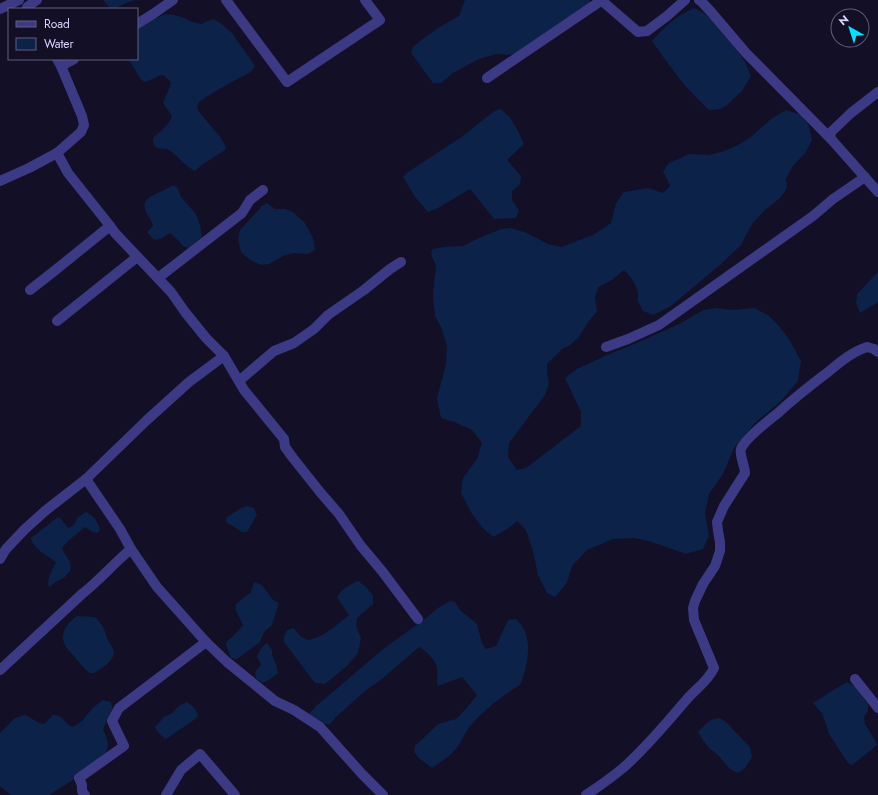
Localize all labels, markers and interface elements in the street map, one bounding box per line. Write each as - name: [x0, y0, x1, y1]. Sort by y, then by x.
- legend: [8, 8, 138, 60]
- north arrow: [830, 8, 870, 48]
- text: N: [835, 11, 852, 29]
- text: Road: [44, 15, 70, 33]
- text: Water: [44, 35, 75, 53]

